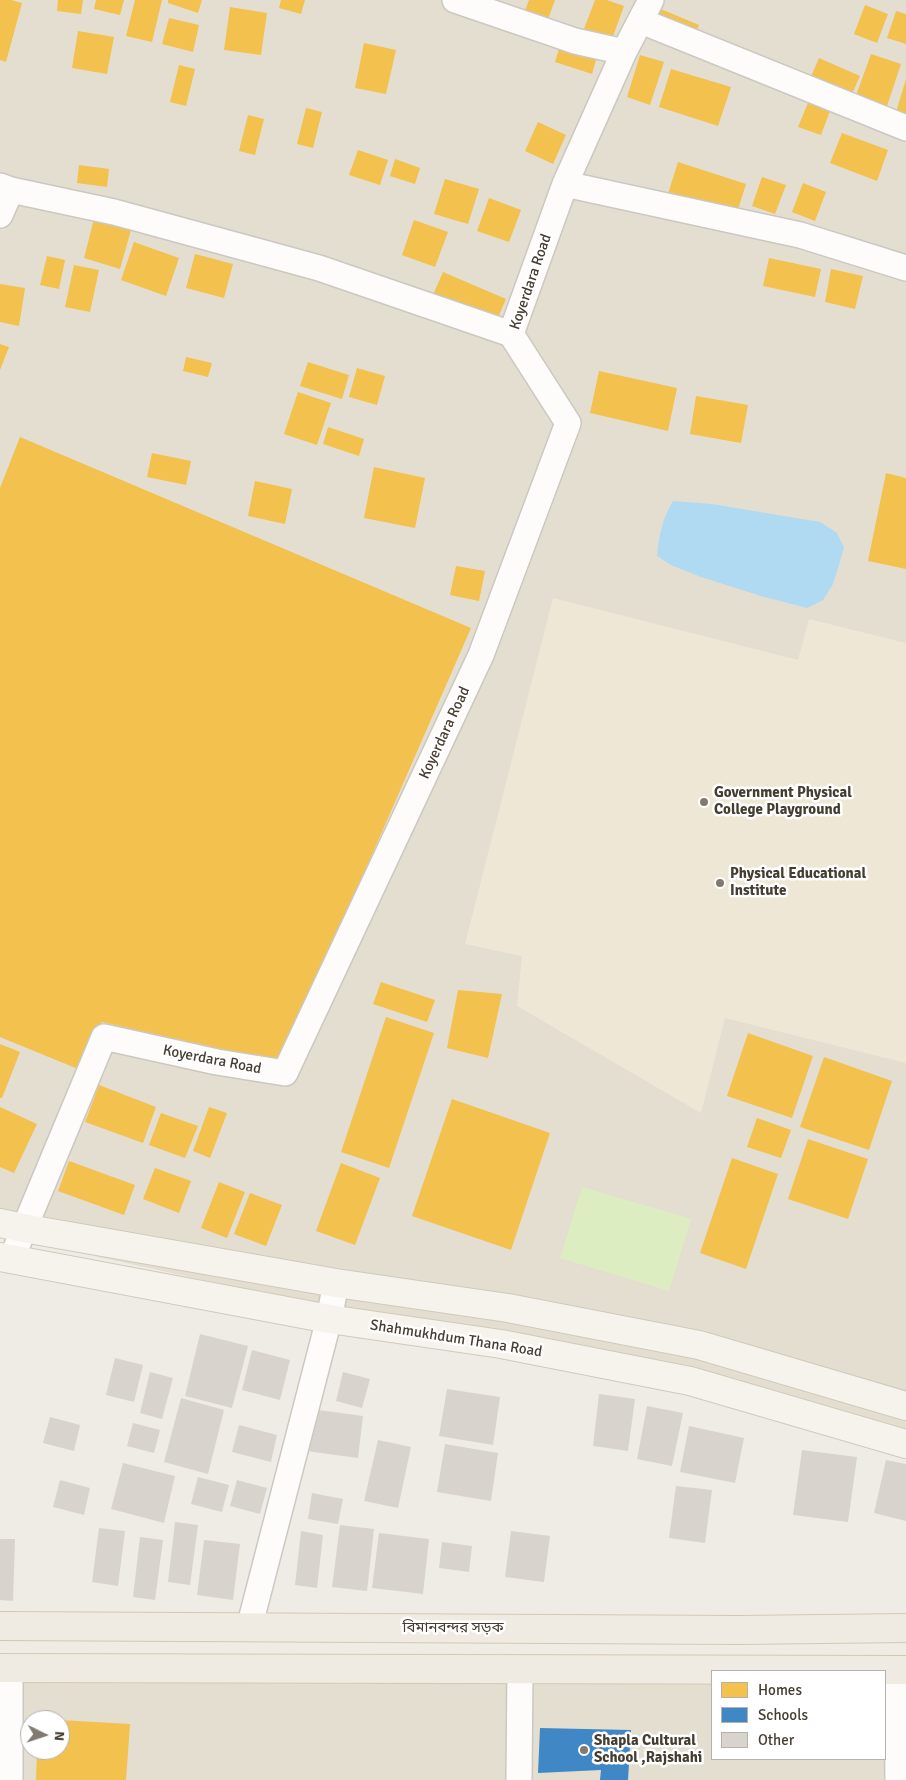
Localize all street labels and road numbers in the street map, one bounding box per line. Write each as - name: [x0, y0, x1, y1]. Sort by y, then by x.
- street label: Koyerdara Road: [506, 232, 556, 332]
- street label: Koyerdara Road: [416, 684, 474, 782]
- street label: Koyerdara Road: [161, 1042, 263, 1078]
- street label: Shahmukhdum Thana Road: [369, 1317, 543, 1361]
- street label: বিমানবন্দর সড়ক: [402, 1619, 504, 1637]

